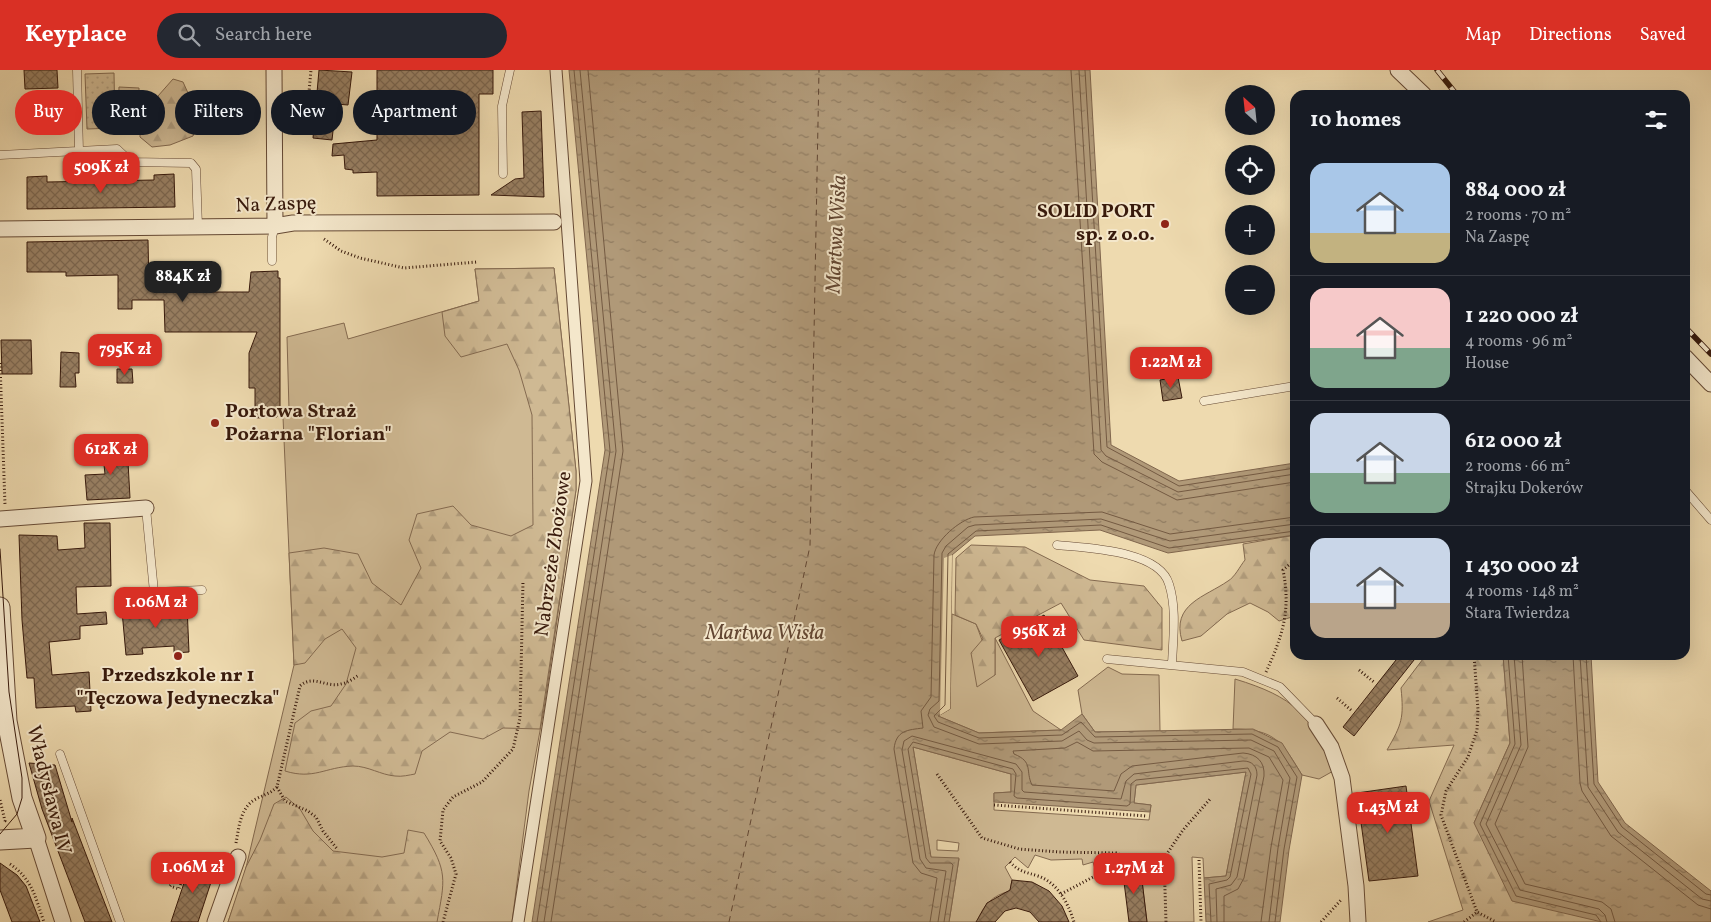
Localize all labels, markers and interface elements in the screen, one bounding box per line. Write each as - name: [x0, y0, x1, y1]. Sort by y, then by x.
- search box: [157, 13, 507, 58]
- text: Keyplace: [25, 18, 127, 52]
- icon: search: [175, 21, 203, 49]
- text: Search here: [215, 22, 312, 48]
- text: Map: [1465, 23, 1501, 48]
- text: Directions: [1529, 23, 1612, 48]
- text: Saved: [1640, 23, 1686, 48]
- north arrow: [1225, 85, 1275, 135]
- map controls: [1225, 85, 1275, 315]
- chip: Buy: [15, 90, 82, 135]
- chip: Rent: [92, 90, 165, 135]
- chip: Filters: [175, 90, 261, 135]
- chip: New: [271, 90, 343, 135]
- chip: Apartment: [353, 90, 476, 135]
- text: 10 homes: [1310, 106, 1401, 135]
- icon: filters: [1642, 106, 1670, 134]
- button: locate: [1225, 145, 1275, 195]
- pin: 509K zł: [55, 152, 147, 194]
- text: 509K zł: [74, 157, 128, 179]
- water label: Martwa Wisła: [819, 174, 855, 295]
- text: 884 000 zł: [1465, 176, 1566, 205]
- icon: home: [1350, 183, 1410, 243]
- street label: Na Zaspę: [235, 190, 317, 220]
- place label: SOLID PORT sp. z o.o.: [1037, 198, 1155, 249]
- button: +: [1225, 205, 1275, 255]
- text: 2 rooms · 70 m²: [1465, 205, 1571, 227]
- marker: SOLID PORT sp. z o.o.: [1159, 218, 1171, 230]
- text: Na Zaspę: [1465, 227, 1530, 249]
- pin: 884K zł: [137, 260, 229, 303]
- button: −: [1225, 265, 1275, 315]
- text: 884K zł: [155, 266, 211, 288]
- text: 1 220 000 zł: [1465, 302, 1578, 331]
- icon: home: [1350, 308, 1410, 368]
- text: 4 rooms · 96 m²: [1465, 331, 1572, 353]
- pin: 795K zł: [79, 334, 171, 376]
- text: 795K zł: [99, 339, 151, 361]
- pin: 1.22M zł: [1119, 346, 1223, 389]
- text: 1.22M zł: [1141, 352, 1201, 374]
- text: House: [1465, 353, 1509, 375]
- place label: Portowa Straż Pożarna "Florian": [225, 398, 392, 449]
- marker: Portowa Straż Pożarna "Florian": [209, 417, 221, 429]
- text: 612 000 zł: [1465, 427, 1561, 456]
- icon: home: [1350, 433, 1410, 493]
- pin: 612K zł: [65, 434, 157, 476]
- text: 612K zł: [85, 439, 137, 461]
- text: 2 rooms · 66 m²: [1465, 456, 1571, 478]
- street label: Nabrzeże Zbożowe: [529, 470, 579, 638]
- text: Strajku Dokerów: [1465, 478, 1583, 500]
- text: 1 430 000 zł: [1465, 552, 1578, 581]
- icon: home: [1350, 558, 1410, 618]
- text: 4 rooms · 148 m²: [1465, 581, 1579, 603]
- pin: 1.06M zł: [104, 586, 208, 629]
- text: 1.06M zł: [125, 592, 187, 614]
- text: Stara Twierdza: [1465, 603, 1570, 625]
- pin: 956K zł: [993, 616, 1085, 658]
- water label: Martwa Wisła: [705, 619, 824, 648]
- text: 956K zł: [1012, 621, 1066, 643]
- marker: Przedszkole nr 1 "Tęczowa Jedyneczka": [172, 650, 184, 662]
- place label: Przedszkole nr 1 "Tęczowa Jedyneczka": [76, 662, 280, 713]
- street label: Władysława IV: [18, 723, 78, 858]
- pin: 1.43M zł: [1336, 792, 1440, 834]
- text: 1.43M zł: [1358, 797, 1418, 819]
- pin: 1.06M zł: [141, 852, 245, 894]
- pin: 1.27M zł: [1082, 852, 1186, 895]
- text: 1.06M zł: [162, 857, 224, 879]
- text: 1.27M zł: [1104, 858, 1164, 880]

